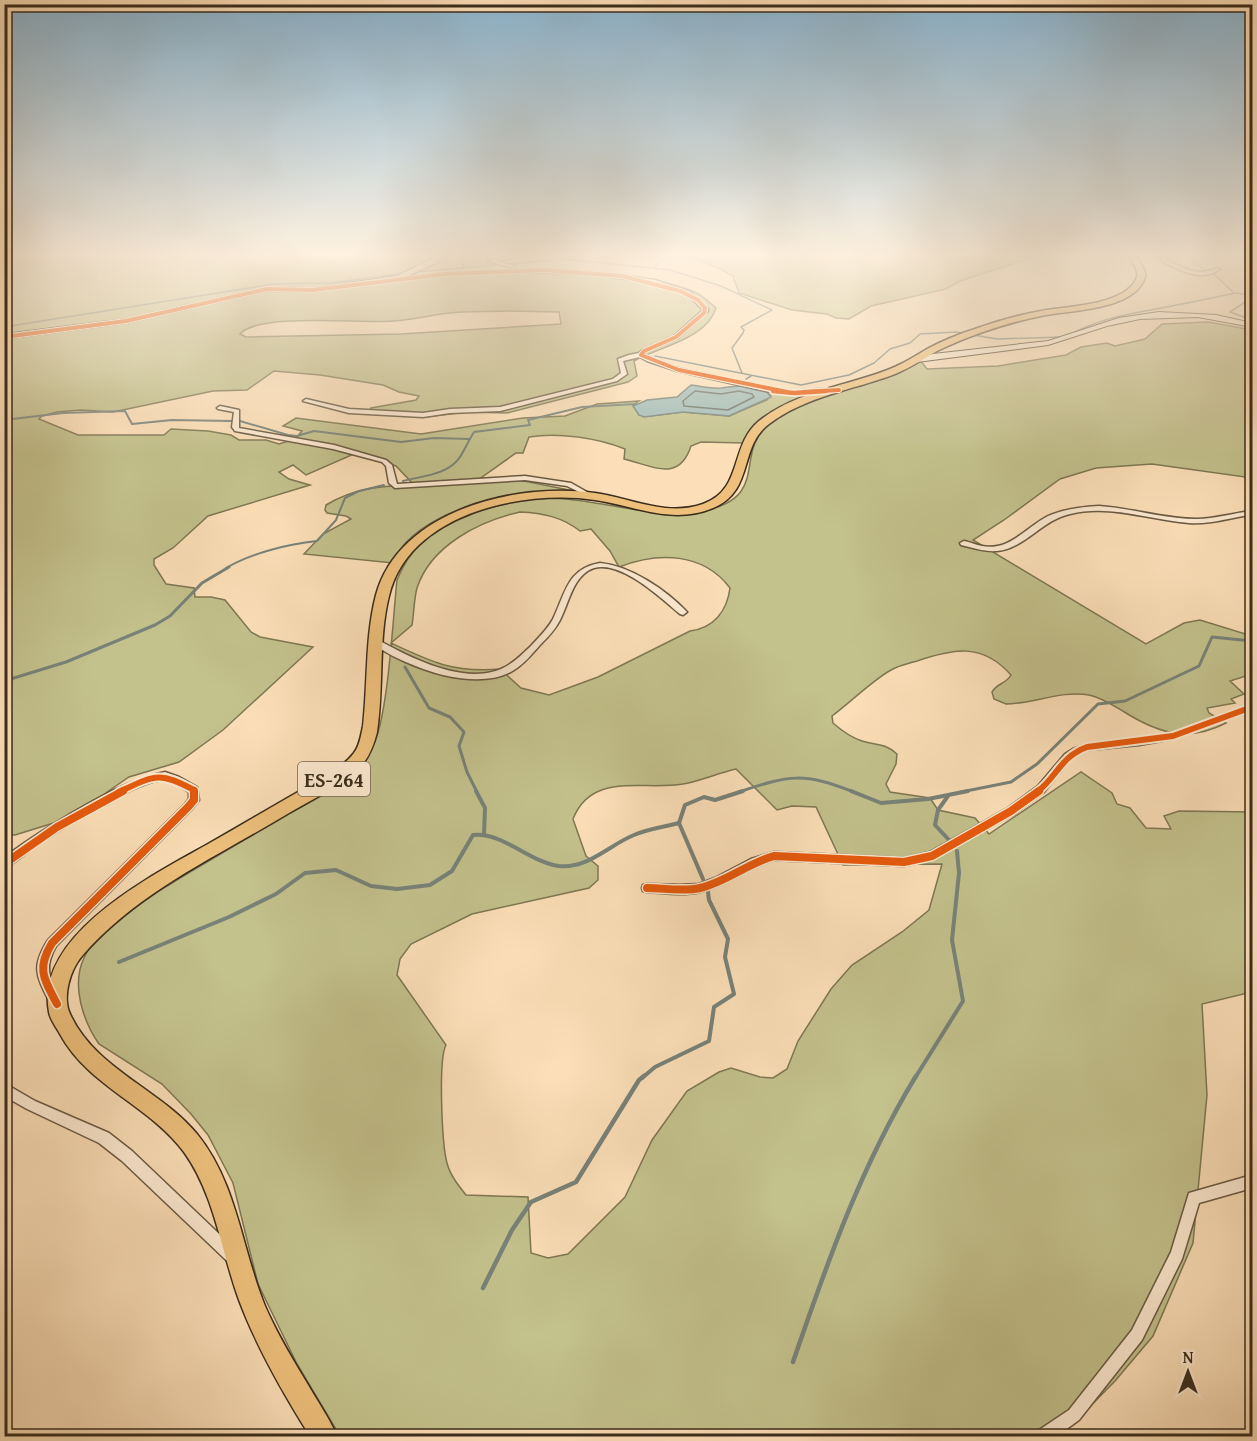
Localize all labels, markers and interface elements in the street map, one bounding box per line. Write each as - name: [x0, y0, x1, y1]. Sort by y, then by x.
- road number: ES-264: [298, 762, 370, 796]
- north arrow: [1158, 1342, 1218, 1402]
- text: N: [1183, 1345, 1194, 1369]

